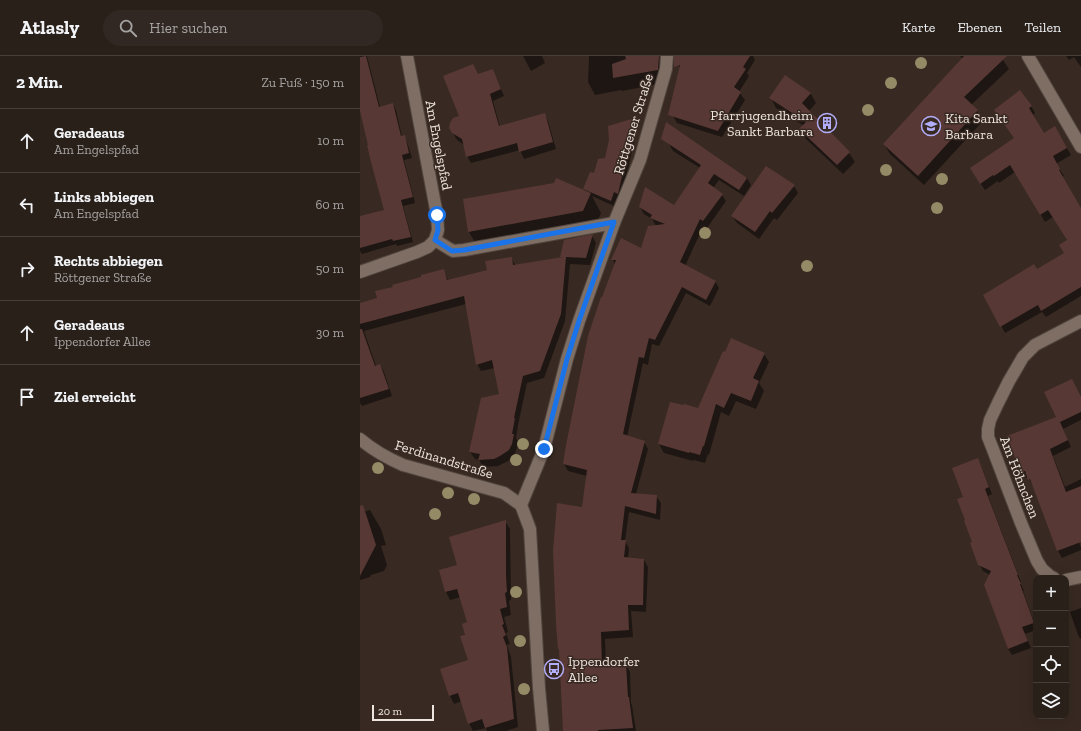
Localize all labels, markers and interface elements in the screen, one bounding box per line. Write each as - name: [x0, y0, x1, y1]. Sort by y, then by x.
- search box: [103, 10, 383, 46]
- text: Atlasly: [20, 16, 79, 39]
- icon: search: [117, 17, 139, 39]
- text: Hier suchen: [149, 19, 227, 37]
- text: Karte: [902, 19, 935, 36]
- text: Ebenen: [957, 19, 1002, 36]
- text: Teilen: [1024, 19, 1061, 36]
- street label: Röttgener Straße: [610, 71, 657, 177]
- text: 2 Min.: [16, 72, 63, 92]
- text: Zu Fuß · 150 m: [262, 75, 344, 90]
- street label: Am Engelspfad: [421, 99, 456, 192]
- place label: Pfarrjugendheim Sankt Barbara: [710, 107, 813, 140]
- place label: Kita Sankt Barbara: [945, 110, 1009, 143]
- building icon: Pfarrjugendheim Sankt Barbara: [816, 112, 838, 134]
- school or university icon: Kita Sankt Barbara: [920, 115, 942, 137]
- text: Geradeaus: [54, 124, 125, 142]
- icon: ahead: [16, 130, 38, 152]
- text: 10 m: [317, 133, 344, 148]
- text: Am Engelspfad: [54, 142, 139, 157]
- text: Links abbiegen: [54, 188, 154, 206]
- icon: left: [16, 194, 38, 216]
- text: 60 m: [315, 197, 344, 212]
- text: Am Engelspfad: [54, 206, 139, 221]
- route start: [428, 206, 446, 224]
- text: Rechts abbiegen: [54, 252, 163, 270]
- icon: right: [16, 258, 38, 280]
- text: 50 m: [316, 261, 344, 276]
- text: Röttgener Straße: [54, 270, 151, 285]
- text: Geradeaus: [54, 316, 125, 334]
- icon: ahead: [16, 322, 38, 344]
- text: 30 m: [316, 325, 344, 340]
- text: Ippendorfer Allee: [54, 334, 151, 349]
- icon: arrive: [16, 386, 38, 408]
- text: Ziel erreicht: [54, 388, 136, 406]
- street label: Am Höhnchen: [996, 434, 1043, 521]
- street label: Ferdinandstraße: [393, 436, 495, 483]
- route end: [535, 440, 553, 458]
- map controls: [1033, 575, 1069, 719]
- button: +: [1033, 575, 1069, 611]
- button: −: [1033, 611, 1069, 647]
- button: locate: [1033, 647, 1069, 683]
- place label: Ippendorfer Allee: [568, 653, 640, 686]
- bus stop icon: Ippendorfer Allee: [543, 658, 565, 680]
- button: layers: [1033, 683, 1069, 719]
- scale bar: [372, 703, 434, 722]
- text: 20 m: [378, 705, 402, 718]

